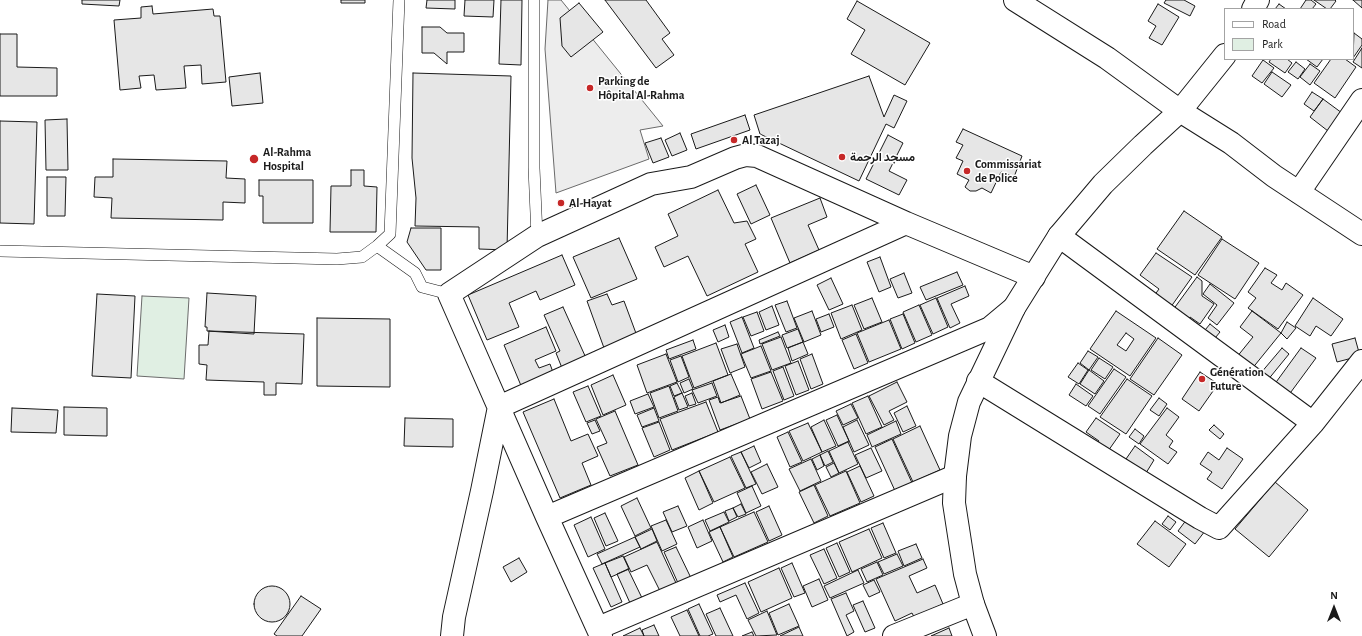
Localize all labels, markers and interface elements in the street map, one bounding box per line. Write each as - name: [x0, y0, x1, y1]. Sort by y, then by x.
- legend: [1224, 8, 1354, 60]
- text: Road: [1262, 18, 1286, 30]
- text: Park: [1262, 38, 1283, 50]
- place label: Parking de Hôpital Al-Rahma: [598, 74, 684, 102]
- marker: Parking de Hôpital Al-Rahma: [585, 83, 595, 93]
- place label: Al Tazaj: [742, 133, 780, 147]
- marker: Al Tazaj: [729, 135, 739, 145]
- place label: Al-Rahma Hospital: [263, 145, 311, 173]
- place label: مسجد الرحمة: [850, 150, 915, 164]
- marker: مسجد الرحمة: [837, 152, 847, 162]
- marker: Al-Rahma Hospital: [248, 153, 260, 165]
- place label: Commissariat de Police: [975, 157, 1041, 185]
- marker: Commissariat de Police: [962, 166, 972, 176]
- place label: Al-Hayat: [569, 196, 612, 210]
- marker: Al-Hayat: [556, 198, 566, 208]
- place label: Génération Future: [1210, 365, 1264, 393]
- marker: Génération Future: [1197, 374, 1207, 384]
- north arrow: [1314, 588, 1354, 628]
- text: N: [1330, 590, 1338, 601]

